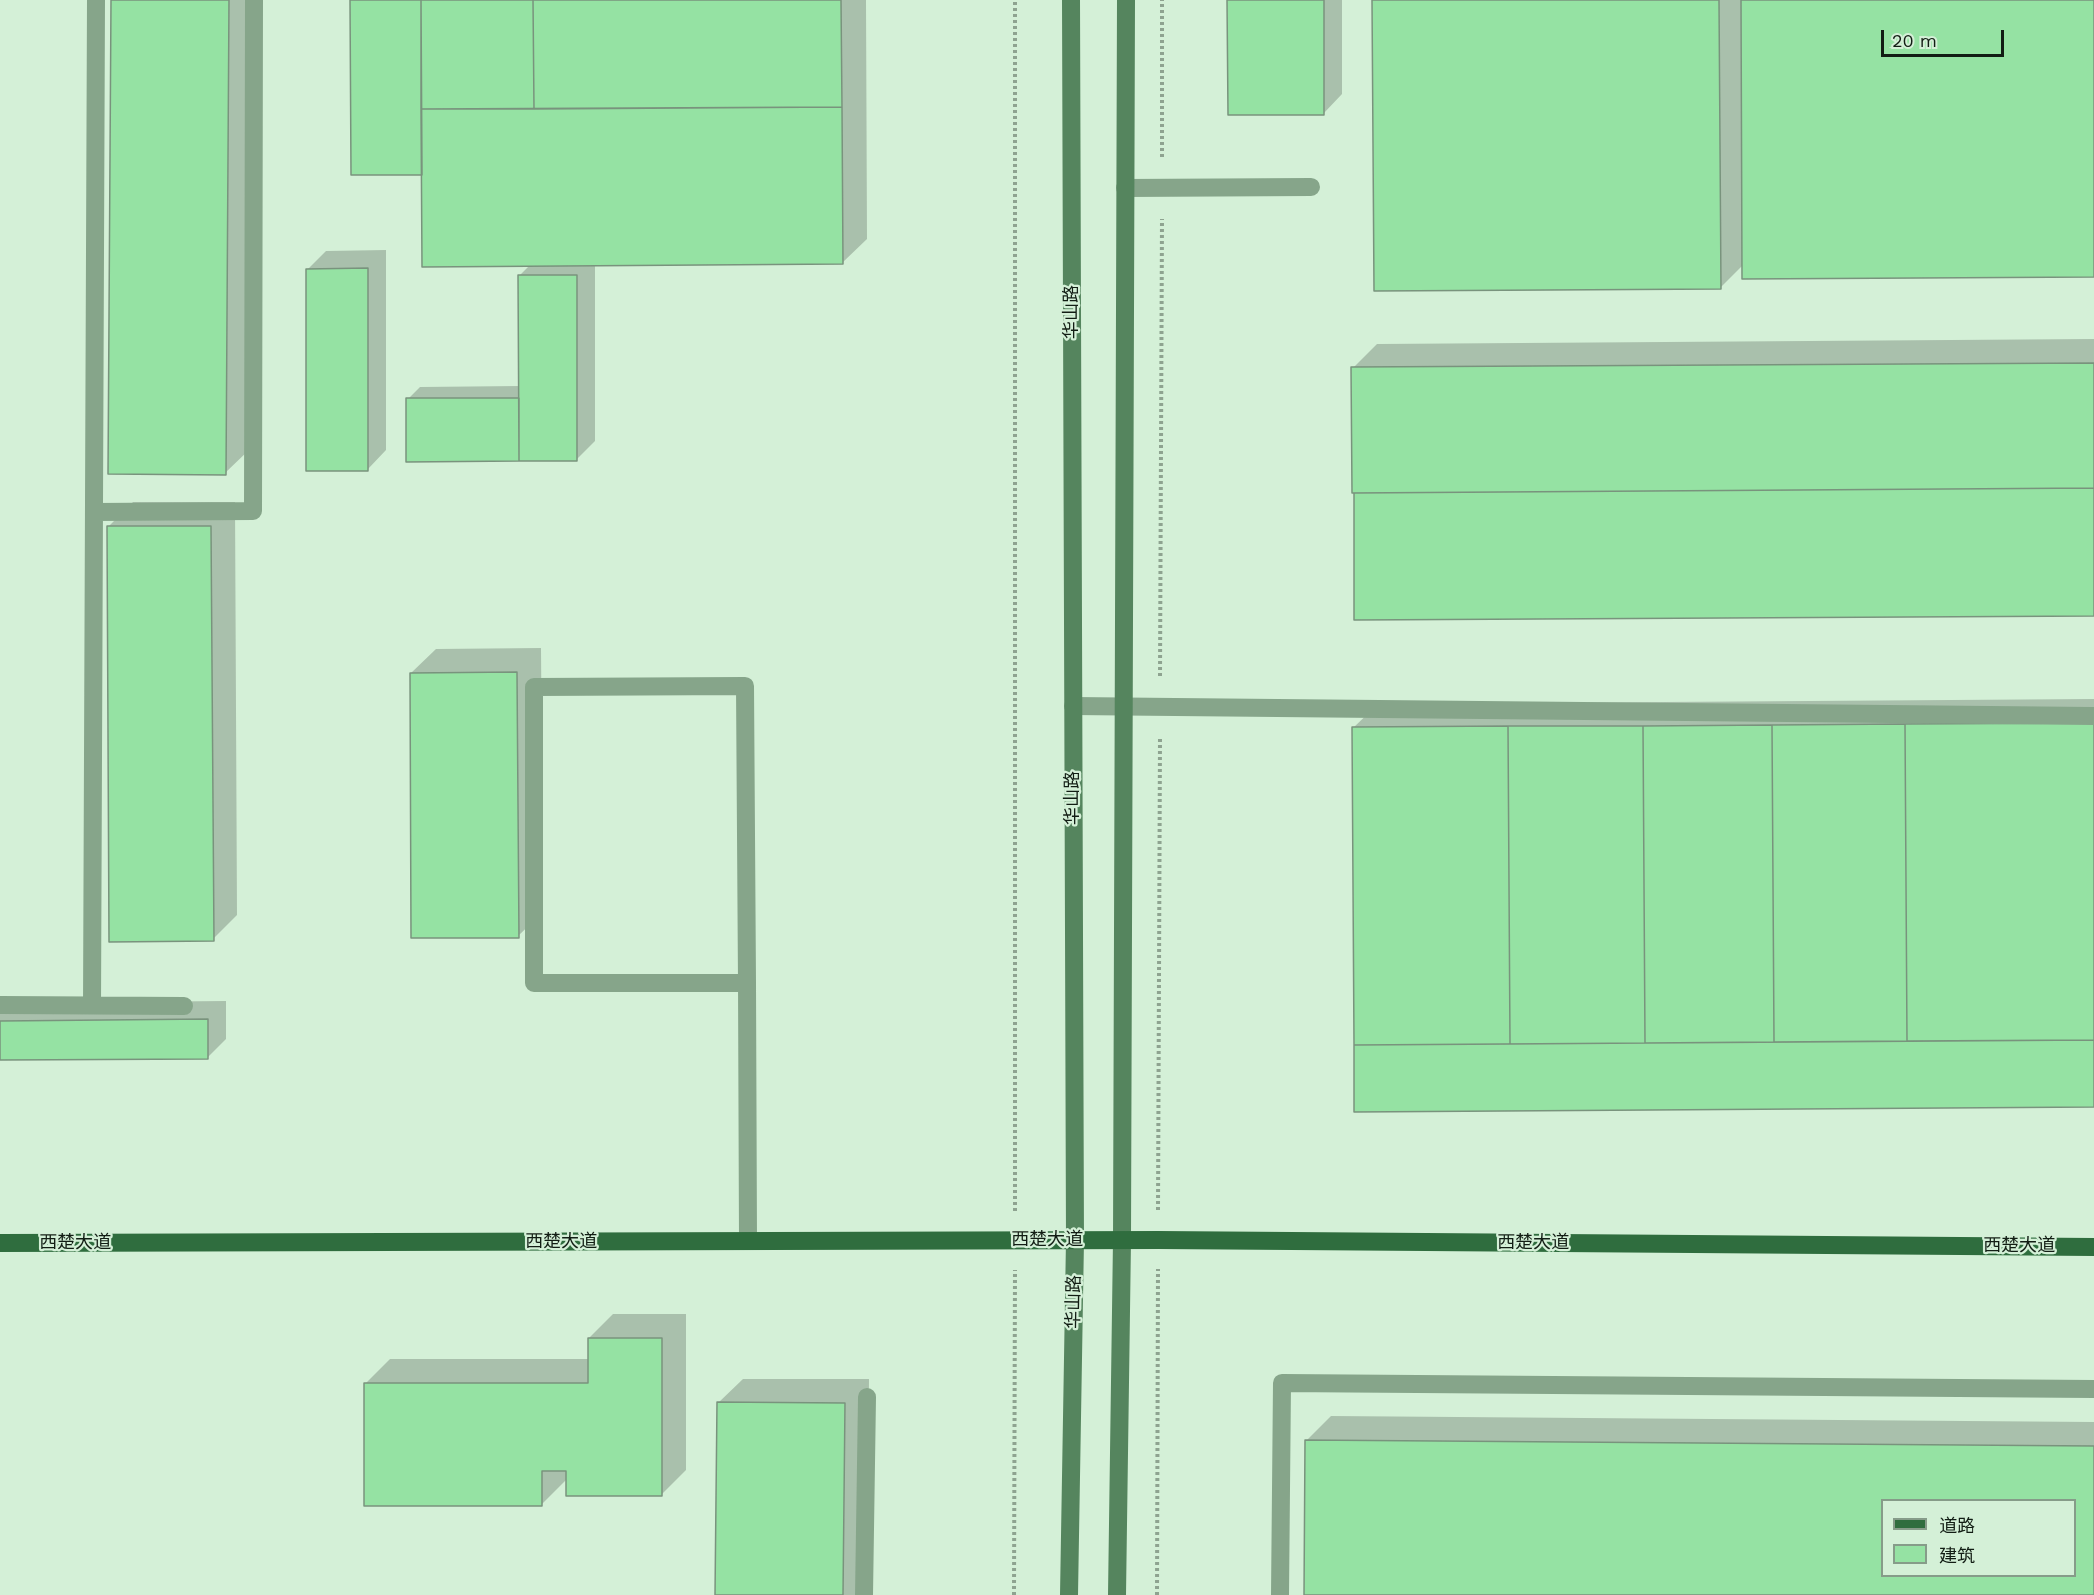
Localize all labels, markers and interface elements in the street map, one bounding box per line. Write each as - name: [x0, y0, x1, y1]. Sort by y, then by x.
- scale bar: [1884, 18, 2007, 56]
- text: 20 m: [1892, 30, 1937, 51]
- street label: 华山路: [1061, 285, 1083, 339]
- street label: 华山路: [1062, 771, 1084, 825]
- street label: 西楚大道: [1011, 1229, 1083, 1251]
- street label: 西楚大道: [525, 1231, 597, 1253]
- street label: 西楚大道: [39, 1232, 111, 1254]
- street label: 西楚大道: [1497, 1232, 1569, 1254]
- street label: 西楚大道: [1983, 1235, 2055, 1257]
- street label: 华山路: [1063, 1275, 1085, 1329]
- legend: [1881, 1499, 2076, 1577]
- text: 道路: [1939, 1515, 1975, 1536]
- text: 建筑: [1939, 1545, 1975, 1566]

